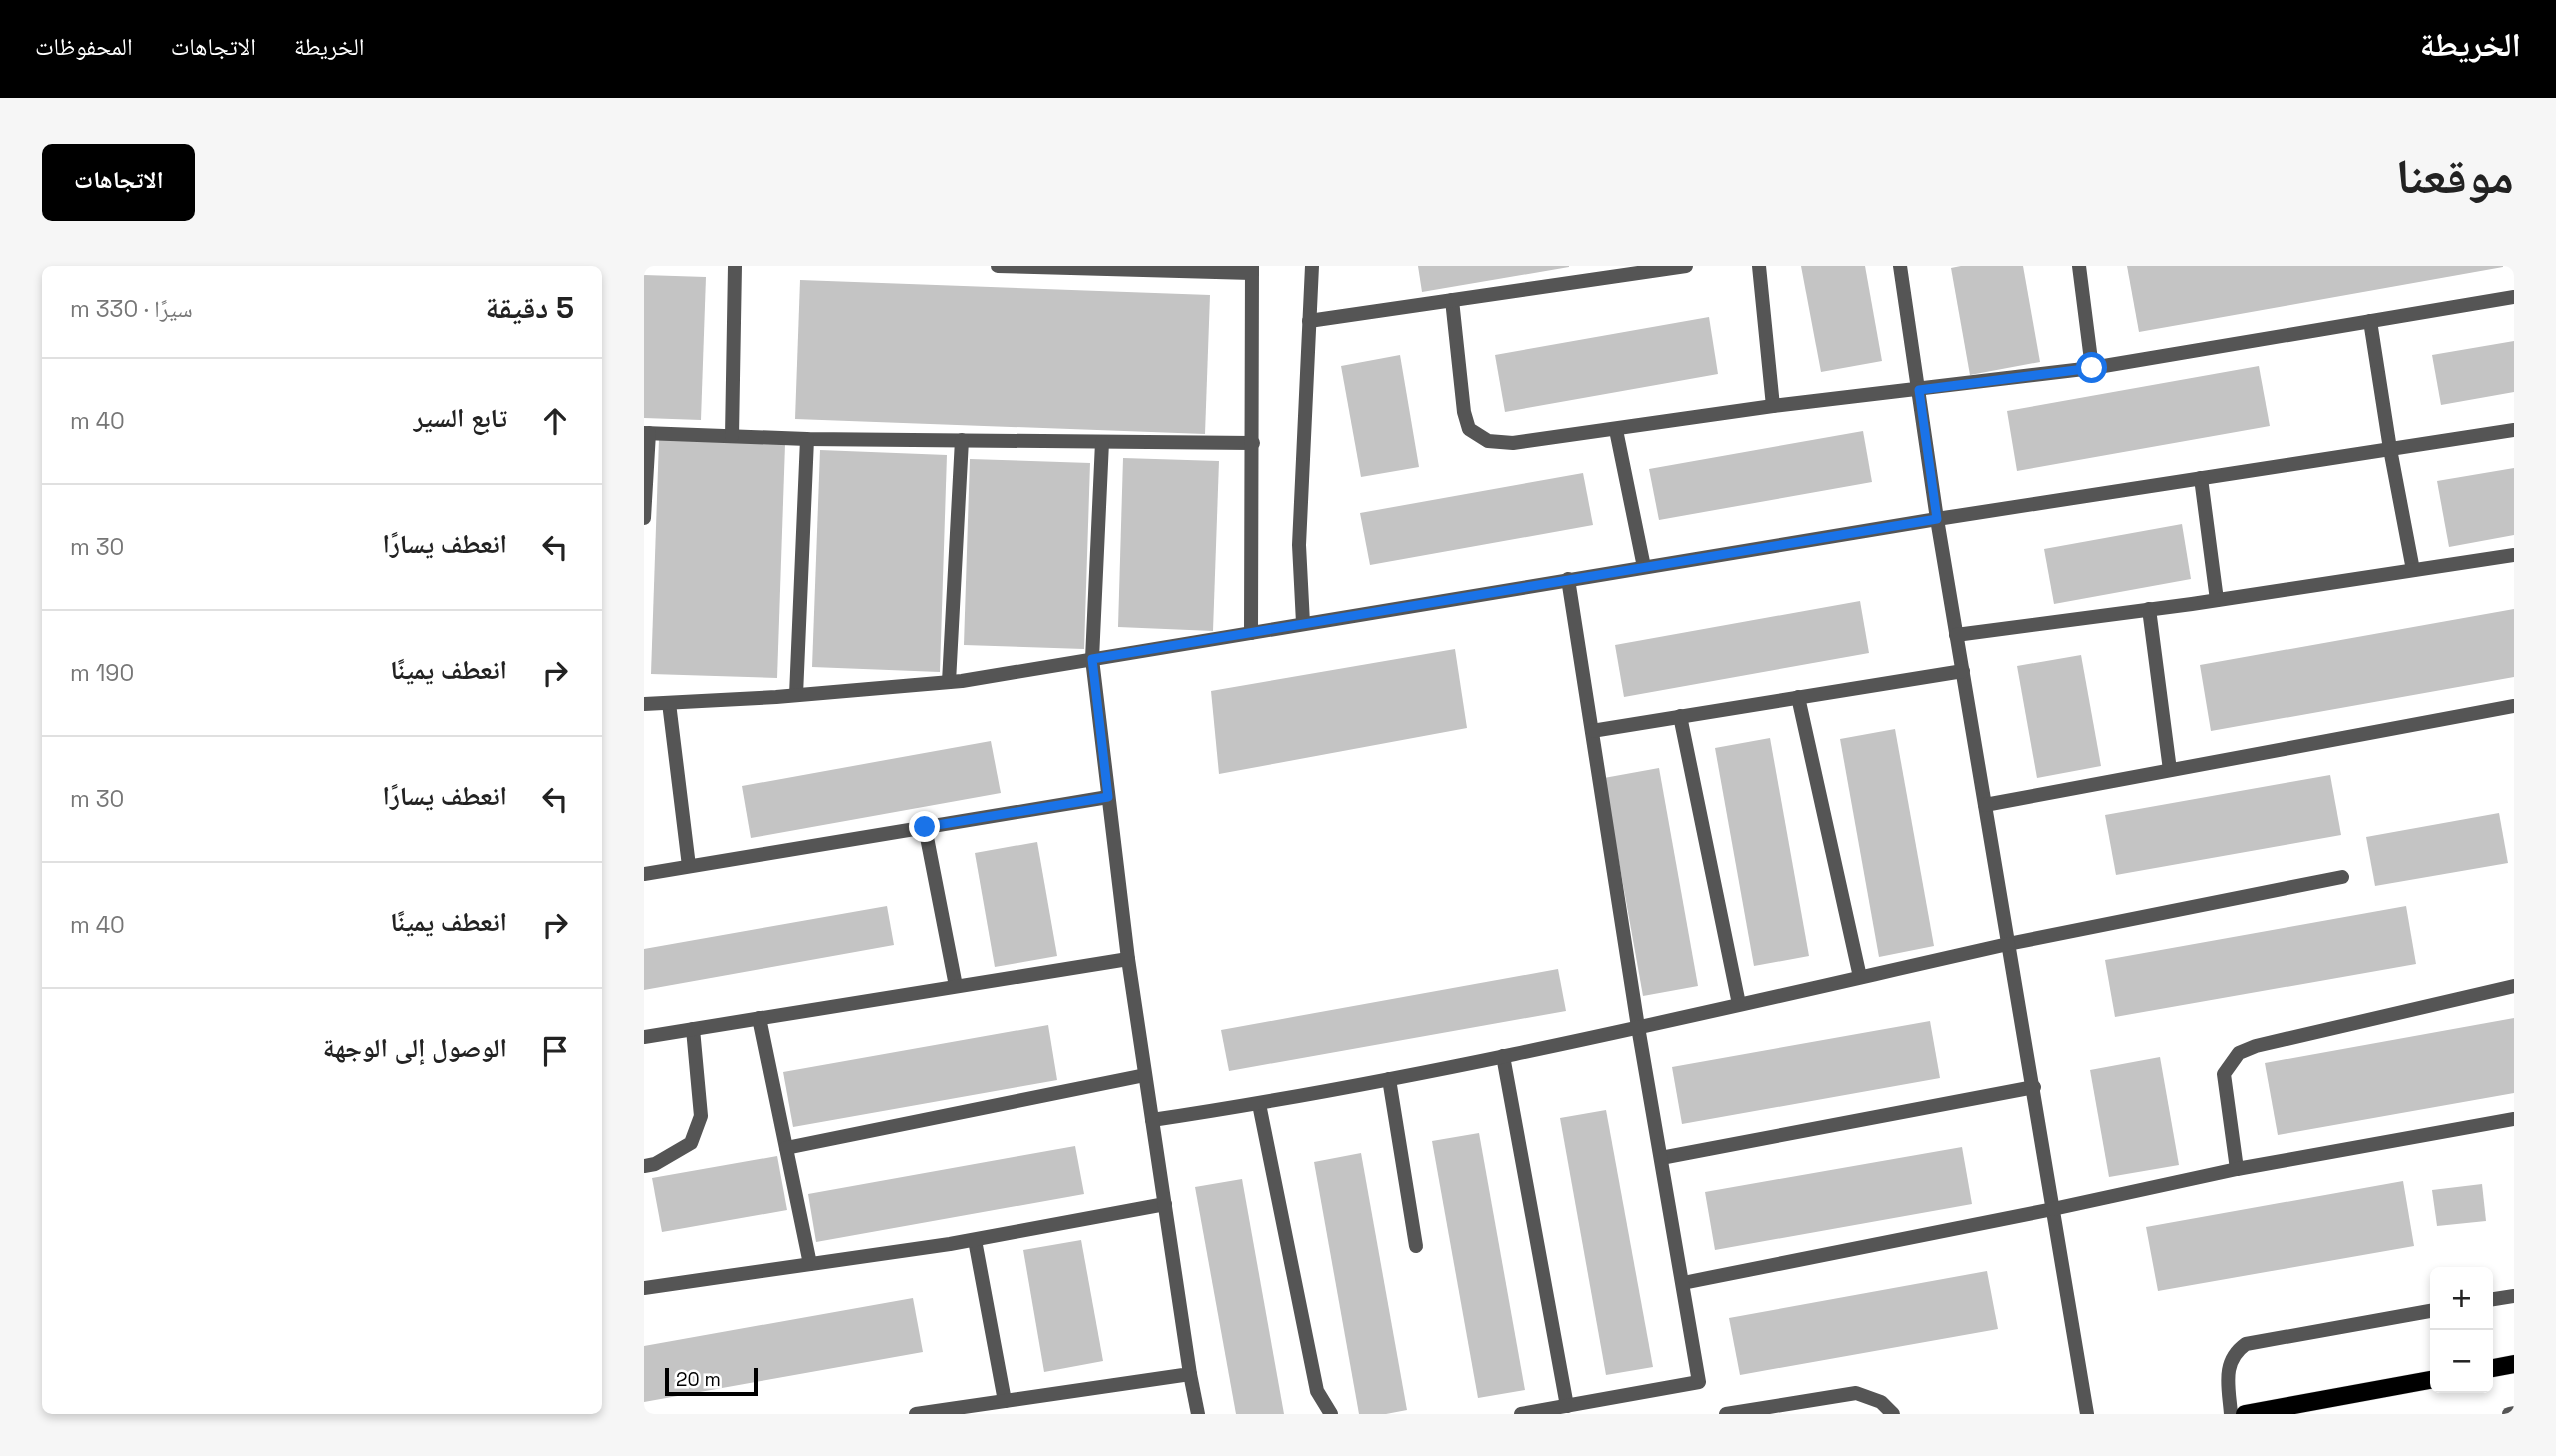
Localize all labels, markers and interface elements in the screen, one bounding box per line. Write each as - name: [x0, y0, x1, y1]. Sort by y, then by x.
- text: الخريطة: [2420, 24, 2521, 66]
- text: المحفوظات: [35, 31, 133, 62]
- text: الاتجاهات: [171, 31, 256, 62]
- text: الخريطة: [294, 31, 365, 62]
- button: الاتجاهات: [42, 144, 195, 221]
- text: موقعنا: [2396, 145, 2514, 207]
- text: 5 دقيقة: [485, 288, 574, 327]
- text: سيرًا · 330 m: [70, 294, 193, 324]
- route start: [2076, 352, 2107, 383]
- text: تابع السير: [414, 401, 507, 435]
- icon: ahead: [536, 402, 574, 440]
- text: 40 m: [70, 406, 125, 436]
- text: انعطف يسارًا: [383, 527, 507, 561]
- icon: left: [536, 528, 574, 566]
- text: 30 m: [70, 532, 124, 562]
- text: انعطف يمينًا: [390, 653, 507, 687]
- icon: right: [536, 654, 574, 692]
- text: 190 m: [70, 658, 134, 688]
- text: انعطف يسارًا: [383, 779, 507, 813]
- icon: left: [536, 780, 574, 818]
- text: 30 m: [70, 784, 124, 814]
- route end: [909, 811, 940, 842]
- text: انعطف يمينًا: [390, 905, 507, 939]
- icon: right: [536, 906, 574, 944]
- text: 40 m: [70, 910, 125, 940]
- text: الوصول إلى الوجهة: [323, 1031, 507, 1065]
- icon: arrive: [536, 1032, 574, 1070]
- map controls: [2430, 1267, 2493, 1393]
- button: +: [2430, 1267, 2493, 1330]
- button: −: [2430, 1330, 2493, 1393]
- scale bar: [665, 1365, 758, 1397]
- text: 20 m: [676, 1367, 721, 1392]

